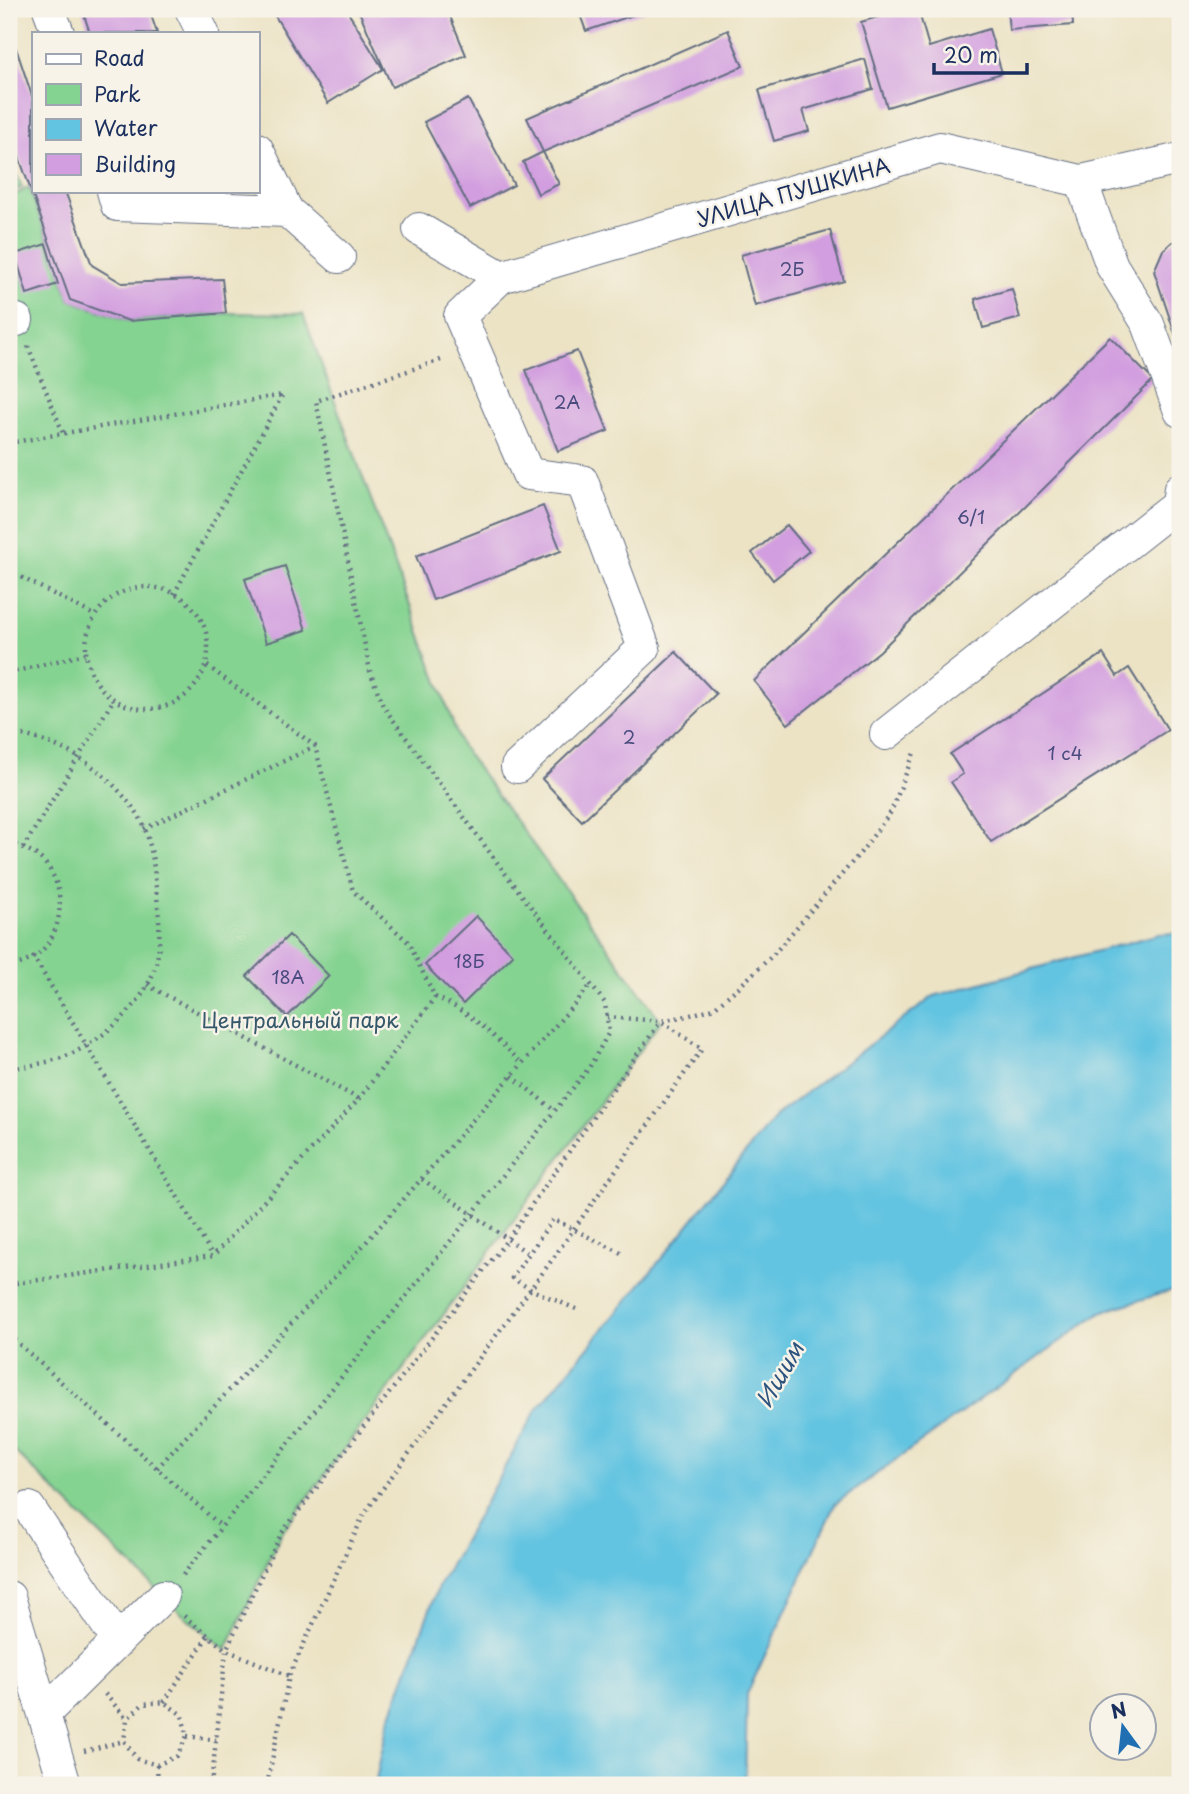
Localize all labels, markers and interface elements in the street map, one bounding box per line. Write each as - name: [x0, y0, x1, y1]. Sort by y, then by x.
- legend: [32, 32, 259, 192]
- scale bar: [934, 32, 1026, 76]
- text: 20 m: [944, 38, 998, 70]
- text: Road: [94, 41, 145, 73]
- text: Park: [94, 77, 141, 109]
- text: Water: [94, 111, 158, 143]
- text: Building: [94, 147, 176, 179]
- street label: УЛИЦА ПУШКИНА: [693, 148, 893, 234]
- house number: 2Б: [780, 255, 804, 282]
- house number: 2А: [554, 388, 580, 415]
- house number: 6/1: [957, 503, 985, 530]
- house number: 2: [623, 723, 635, 750]
- house number: 1 с4: [1047, 739, 1083, 766]
- house number: 18Б: [453, 947, 485, 974]
- house number: 18А: [271, 963, 305, 990]
- park label: Центральный парк: [201, 1003, 399, 1035]
- water label: Ишим: [746, 1334, 812, 1413]
- north arrow: [1088, 1692, 1158, 1762]
- text: N: [1107, 1694, 1129, 1725]

